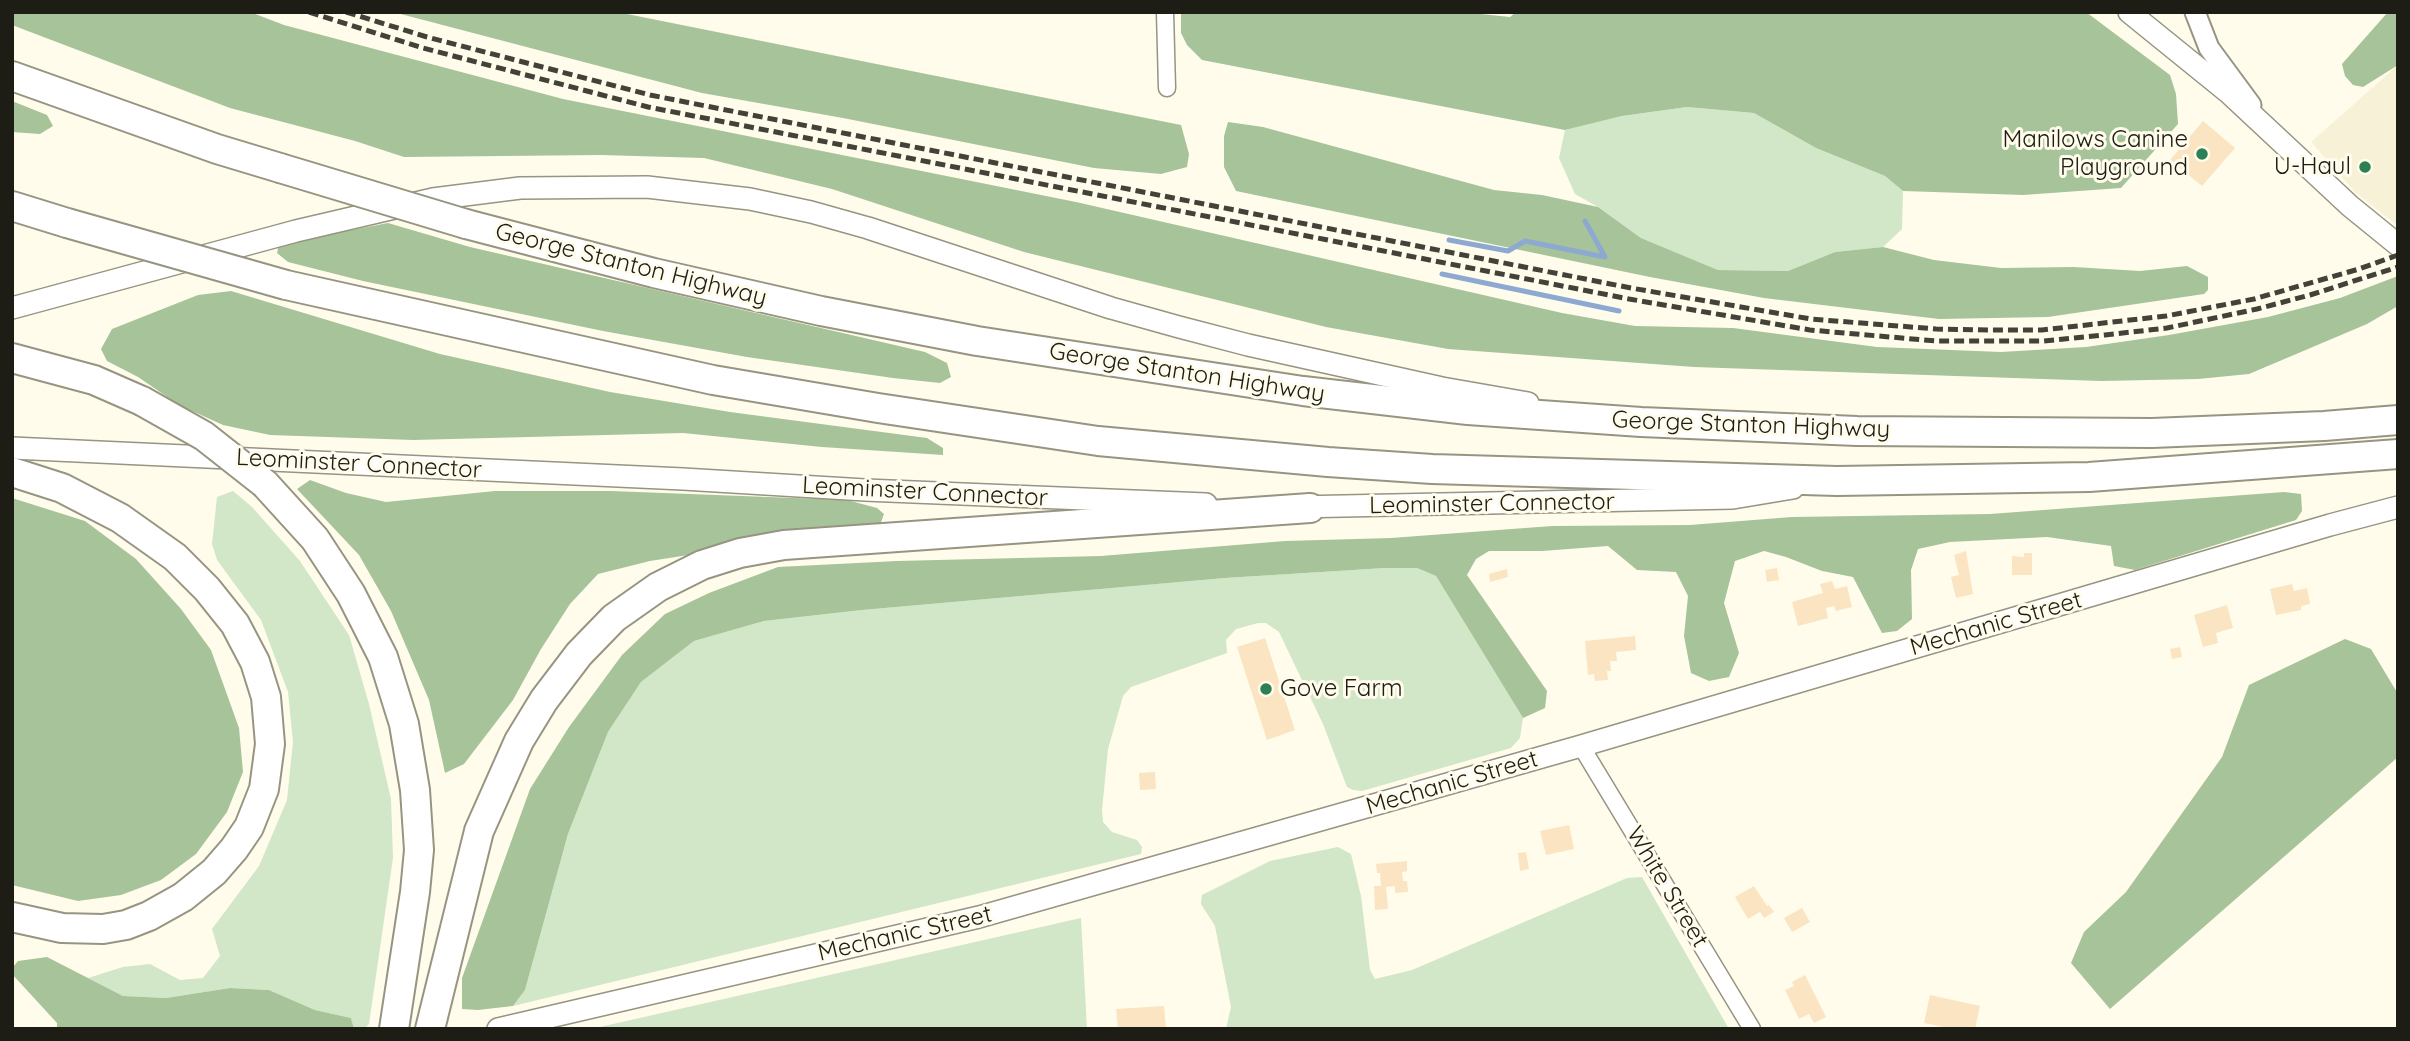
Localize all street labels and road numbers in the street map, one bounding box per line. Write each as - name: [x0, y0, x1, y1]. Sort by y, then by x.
- street label: George Stanton Highway: [492, 217, 770, 313]
- street label: George Stanton Highway: [1047, 337, 1327, 409]
- street label: George Stanton Highway: [1611, 406, 1891, 444]
- street label: Leominster Connector: [235, 443, 483, 485]
- street label: Leominster Connector: [801, 471, 1049, 513]
- street label: Leominster Connector: [1369, 487, 1615, 521]
- street label: Mechanic Street: [1907, 586, 2085, 662]
- street label: Mechanic Street: [1363, 745, 1541, 821]
- street label: White Street: [1620, 821, 1714, 953]
- street label: Mechanic Street: [815, 900, 995, 968]

